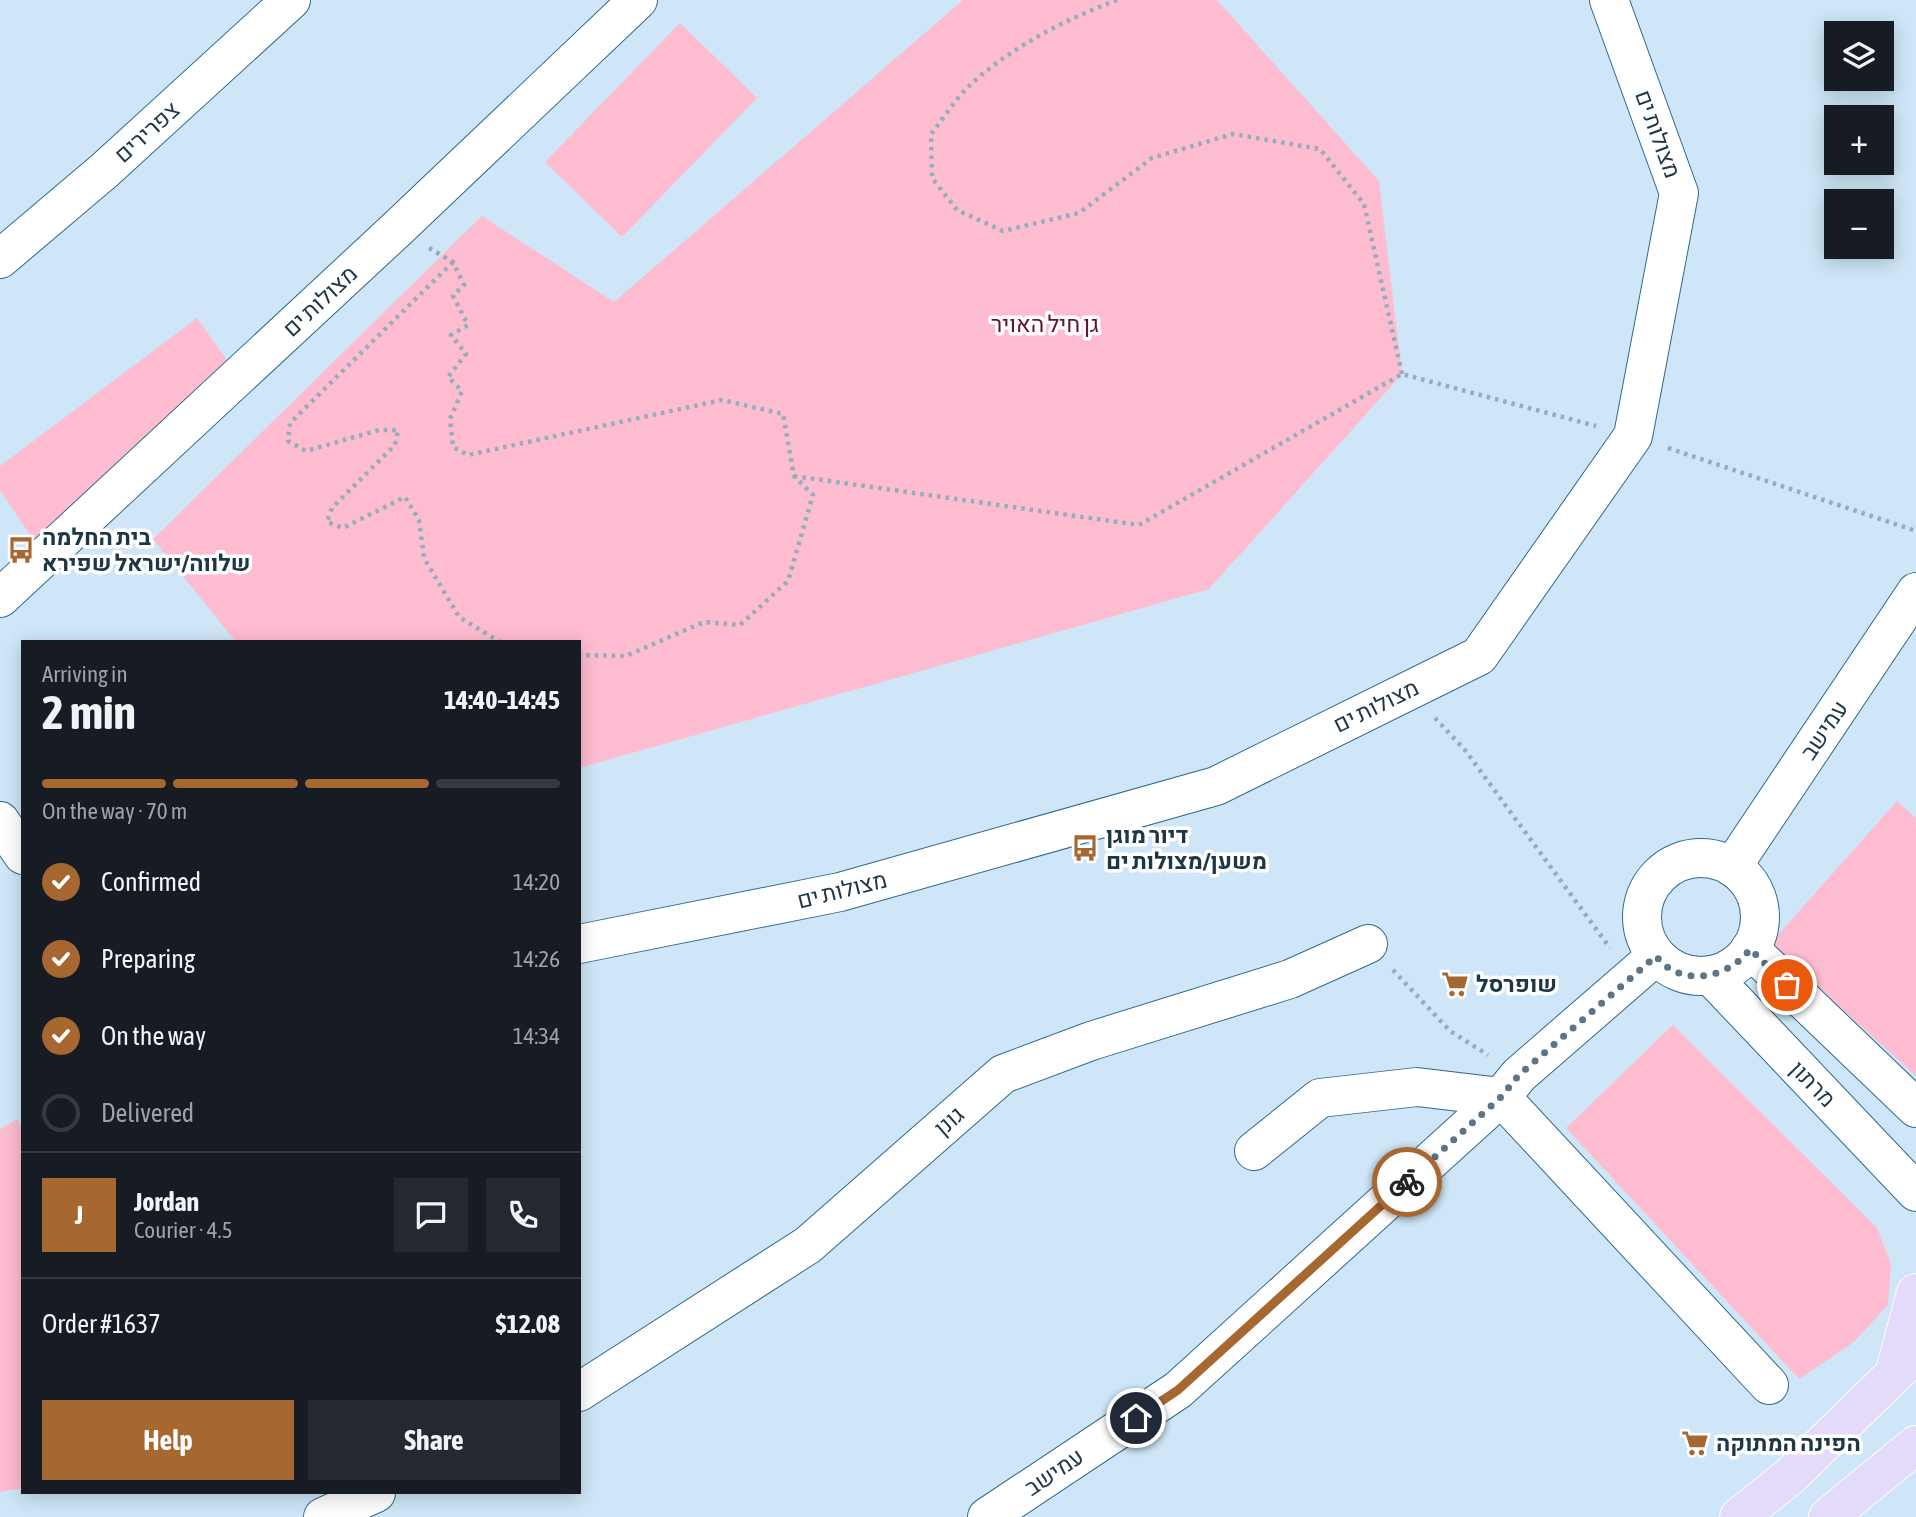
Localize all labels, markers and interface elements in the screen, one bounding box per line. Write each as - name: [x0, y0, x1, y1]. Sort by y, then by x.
- map controls: [1824, 21, 1894, 259]
- button: layers: [1824, 21, 1894, 91]
- street label: מצולות ים: [1630, 87, 1686, 181]
- street label: צפרירים: [109, 96, 185, 168]
- button: +: [1824, 105, 1894, 175]
- button: −: [1824, 189, 1894, 259]
- street label: מצולות ים: [278, 260, 362, 342]
- park label: גן חיל האויר: [991, 311, 1099, 337]
- place label: בית החלמה שלווה/ישראל שפירא: [42, 524, 250, 576]
- bus stop icon: בית החלמה שלווה/ישראל שפירא: [6, 535, 36, 565]
- text: Arriving in: [42, 661, 128, 687]
- street label: מצולות ים: [1329, 674, 1423, 738]
- text: 14:40–14:45: [444, 685, 560, 715]
- text: 2 min: [42, 686, 136, 739]
- street label: עמישב: [1795, 696, 1853, 764]
- text: On the way · 70 m: [42, 798, 187, 824]
- place label: דיור מוגן משען/מצולות ים: [1106, 822, 1267, 874]
- bus stop icon: דיור מוגן משען/מצולות ים: [1070, 833, 1100, 863]
- icon: check: [42, 863, 80, 901]
- street label: מצולות ים: [794, 866, 890, 914]
- text: Confirmed: [101, 867, 201, 897]
- text: 14:20: [513, 869, 560, 895]
- icon: check: [42, 940, 80, 978]
- text: Preparing: [101, 944, 195, 974]
- text: 14:26: [513, 946, 560, 972]
- pin: [1757, 955, 1817, 1015]
- icon: bag: [1768, 966, 1806, 1004]
- supermarket icon: שופרסל: [1440, 969, 1470, 999]
- place label: שופרסל: [1476, 971, 1557, 997]
- icon: check: [42, 1017, 80, 1055]
- text: On the way: [101, 1021, 206, 1051]
- text: 14:34: [513, 1023, 560, 1049]
- street label: מרתון: [1785, 1056, 1841, 1112]
- text: Delivered: [101, 1098, 194, 1128]
- street label: גונן: [929, 1101, 969, 1141]
- courier: [1372, 1147, 1442, 1217]
- icon: bike: [1388, 1163, 1426, 1201]
- button: chat: [394, 1178, 468, 1252]
- button: phone: [486, 1178, 560, 1252]
- text: Jordan: [134, 1187, 199, 1217]
- text: J: [75, 1200, 83, 1230]
- text: Courier · 4.5: [134, 1217, 233, 1243]
- text: Order #1637: [42, 1309, 161, 1339]
- text: $12.08: [496, 1309, 560, 1339]
- pin: [1106, 1388, 1166, 1448]
- icon: home: [1117, 1399, 1155, 1437]
- button: Help: [42, 1400, 294, 1480]
- button: Share: [308, 1400, 560, 1480]
- supermarket icon: הפינה המתוקה: [1680, 1428, 1710, 1458]
- place label: הפינה המתוקה: [1716, 1430, 1861, 1456]
- street label: עמישב: [1020, 1443, 1088, 1501]

